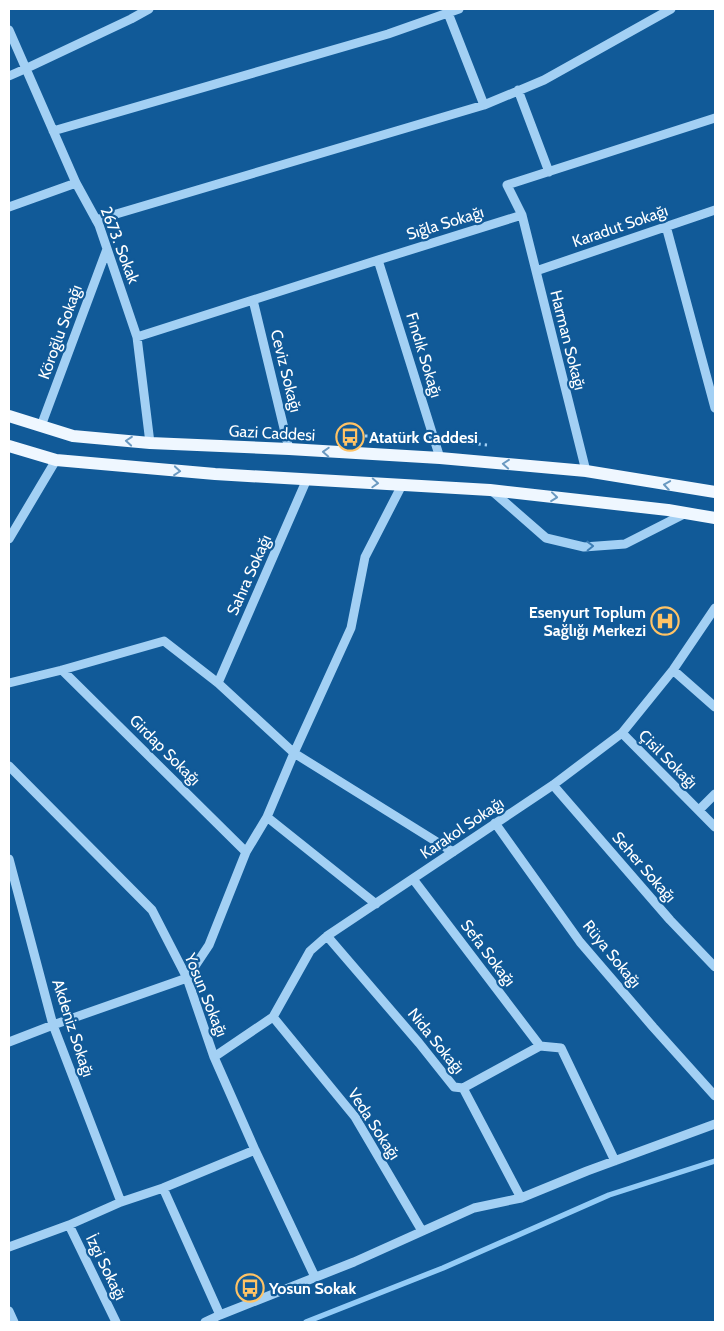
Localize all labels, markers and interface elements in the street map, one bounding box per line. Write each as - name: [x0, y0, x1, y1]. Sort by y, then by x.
- street label: Karadut Sokağı: [570, 201, 670, 251]
- street label: Sığla Sokağı: [404, 202, 486, 244]
- street label: 2673. Sokak: [97, 204, 144, 287]
- street label: Köroğlu Sokağı: [34, 282, 86, 382]
- street label: Harman Sokağı: [546, 288, 590, 392]
- street label: Fındık Sokağı: [402, 310, 446, 400]
- street label: Ceviz Sokağı: [267, 328, 305, 414]
- street label: Gazi Caddesi: [228, 421, 316, 445]
- bus stop icon: Atatürk Caddesi: [335, 422, 365, 452]
- place label: Atatürk Caddesi: [369, 428, 478, 447]
- one-way arrow: [125, 436, 133, 447]
- one-way arrow: [322, 446, 330, 457]
- one-way arrow: [502, 459, 510, 470]
- one-way arrow: [174, 465, 182, 476]
- one-way arrow: [371, 478, 379, 489]
- one-way arrow: [663, 480, 671, 490]
- one-way arrow: [550, 491, 558, 502]
- street label: Sahra Sokağı: [223, 532, 275, 618]
- one-way arrow: [586, 541, 594, 551]
- place label: Esenyurt Toplum Sağlığı Merkezi: [529, 603, 646, 640]
- hospital icon: Esenyurt Toplum Sağlığı Merkezi: [650, 606, 680, 636]
- street label: Girdap Sokağı: [126, 711, 204, 789]
- street label: Çisil Sokağı: [635, 726, 701, 792]
- street label: Karakol Sokağı: [417, 793, 507, 863]
- street label: Seher Sokağı: [608, 828, 680, 906]
- street label: Sefa Sokağı: [457, 916, 519, 990]
- street label: Rüya Sokağı: [579, 916, 645, 992]
- street label: Yosun Sokağı: [180, 950, 231, 1040]
- street label: Akdeniz Sokağı: [48, 977, 98, 1079]
- street label: Nida Sokağı: [404, 1004, 468, 1078]
- street label: Veda Sokağı: [344, 1085, 404, 1163]
- street label: İzgi Sokağı: [82, 1231, 130, 1303]
- bus stop icon: Yosun Sokak: [235, 1273, 265, 1303]
- place label: Yosun Sokak: [268, 1279, 357, 1298]

